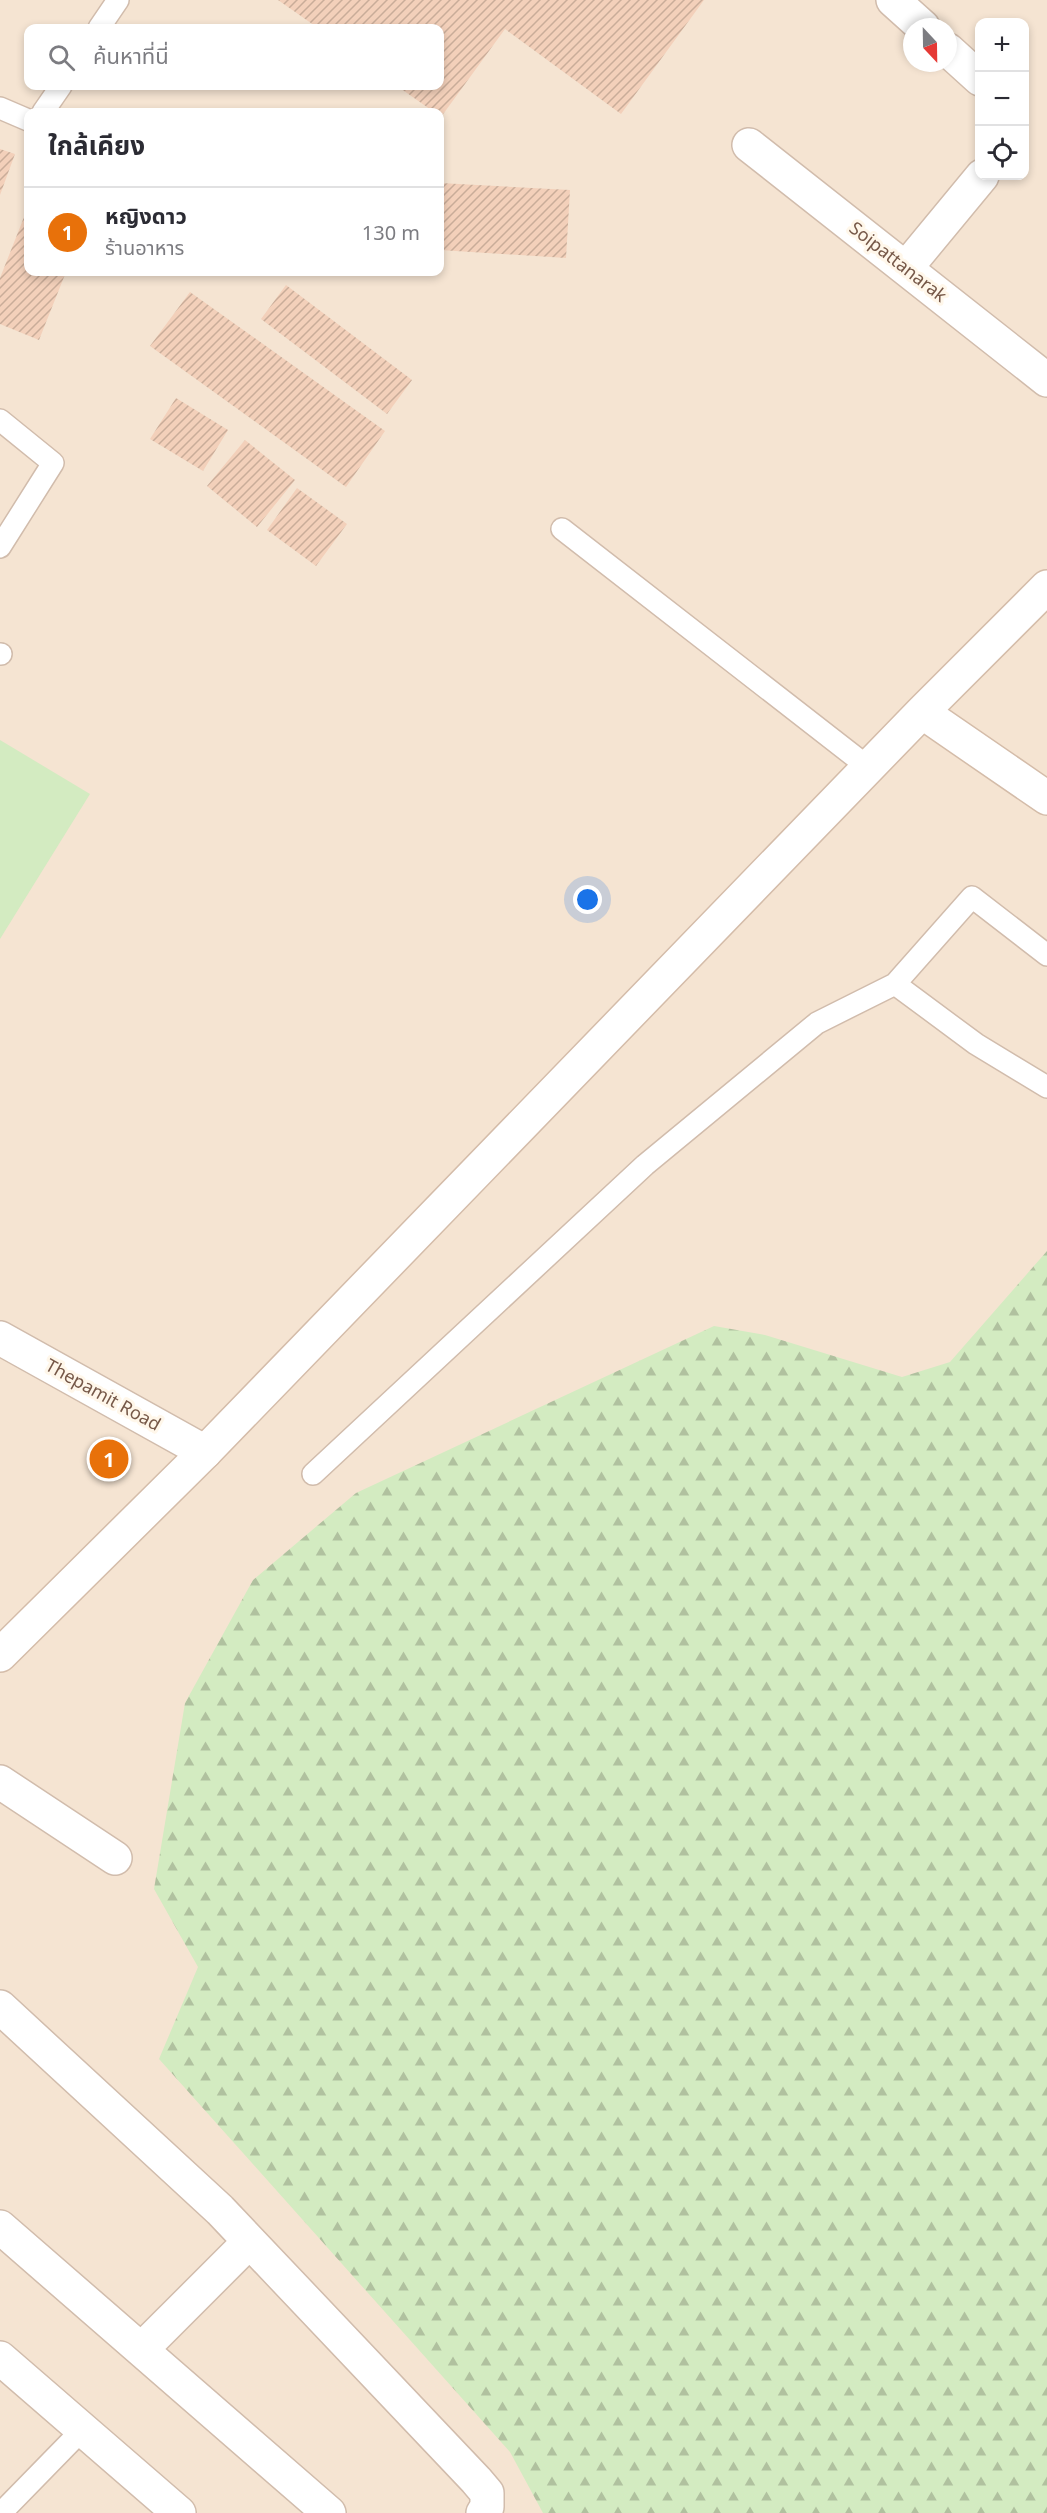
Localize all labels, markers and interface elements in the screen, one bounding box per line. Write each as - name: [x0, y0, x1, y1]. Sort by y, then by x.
- north arrow: [903, 18, 957, 72]
- map controls: [975, 18, 1029, 180]
- button: +: [975, 18, 1029, 72]
- search box: [24, 24, 444, 90]
- text: ค้นหาที่นี่: [93, 40, 169, 70]
- icon: search: [45, 41, 78, 74]
- button: −: [975, 72, 1029, 126]
- button: locate: [975, 126, 1029, 180]
- text: ใกล้เคียง: [48, 127, 145, 163]
- text: หญิงดาว: [105, 200, 187, 230]
- street label: Soipattanarak: [845, 216, 953, 307]
- text: 1: [62, 219, 73, 246]
- text: 130 m: [362, 219, 420, 246]
- text: ร้านอาหาร: [105, 234, 184, 261]
- your location: [573, 885, 602, 914]
- street label: Thepamit Road: [42, 1353, 165, 1436]
- pin: 1: [90, 1436, 128, 1482]

